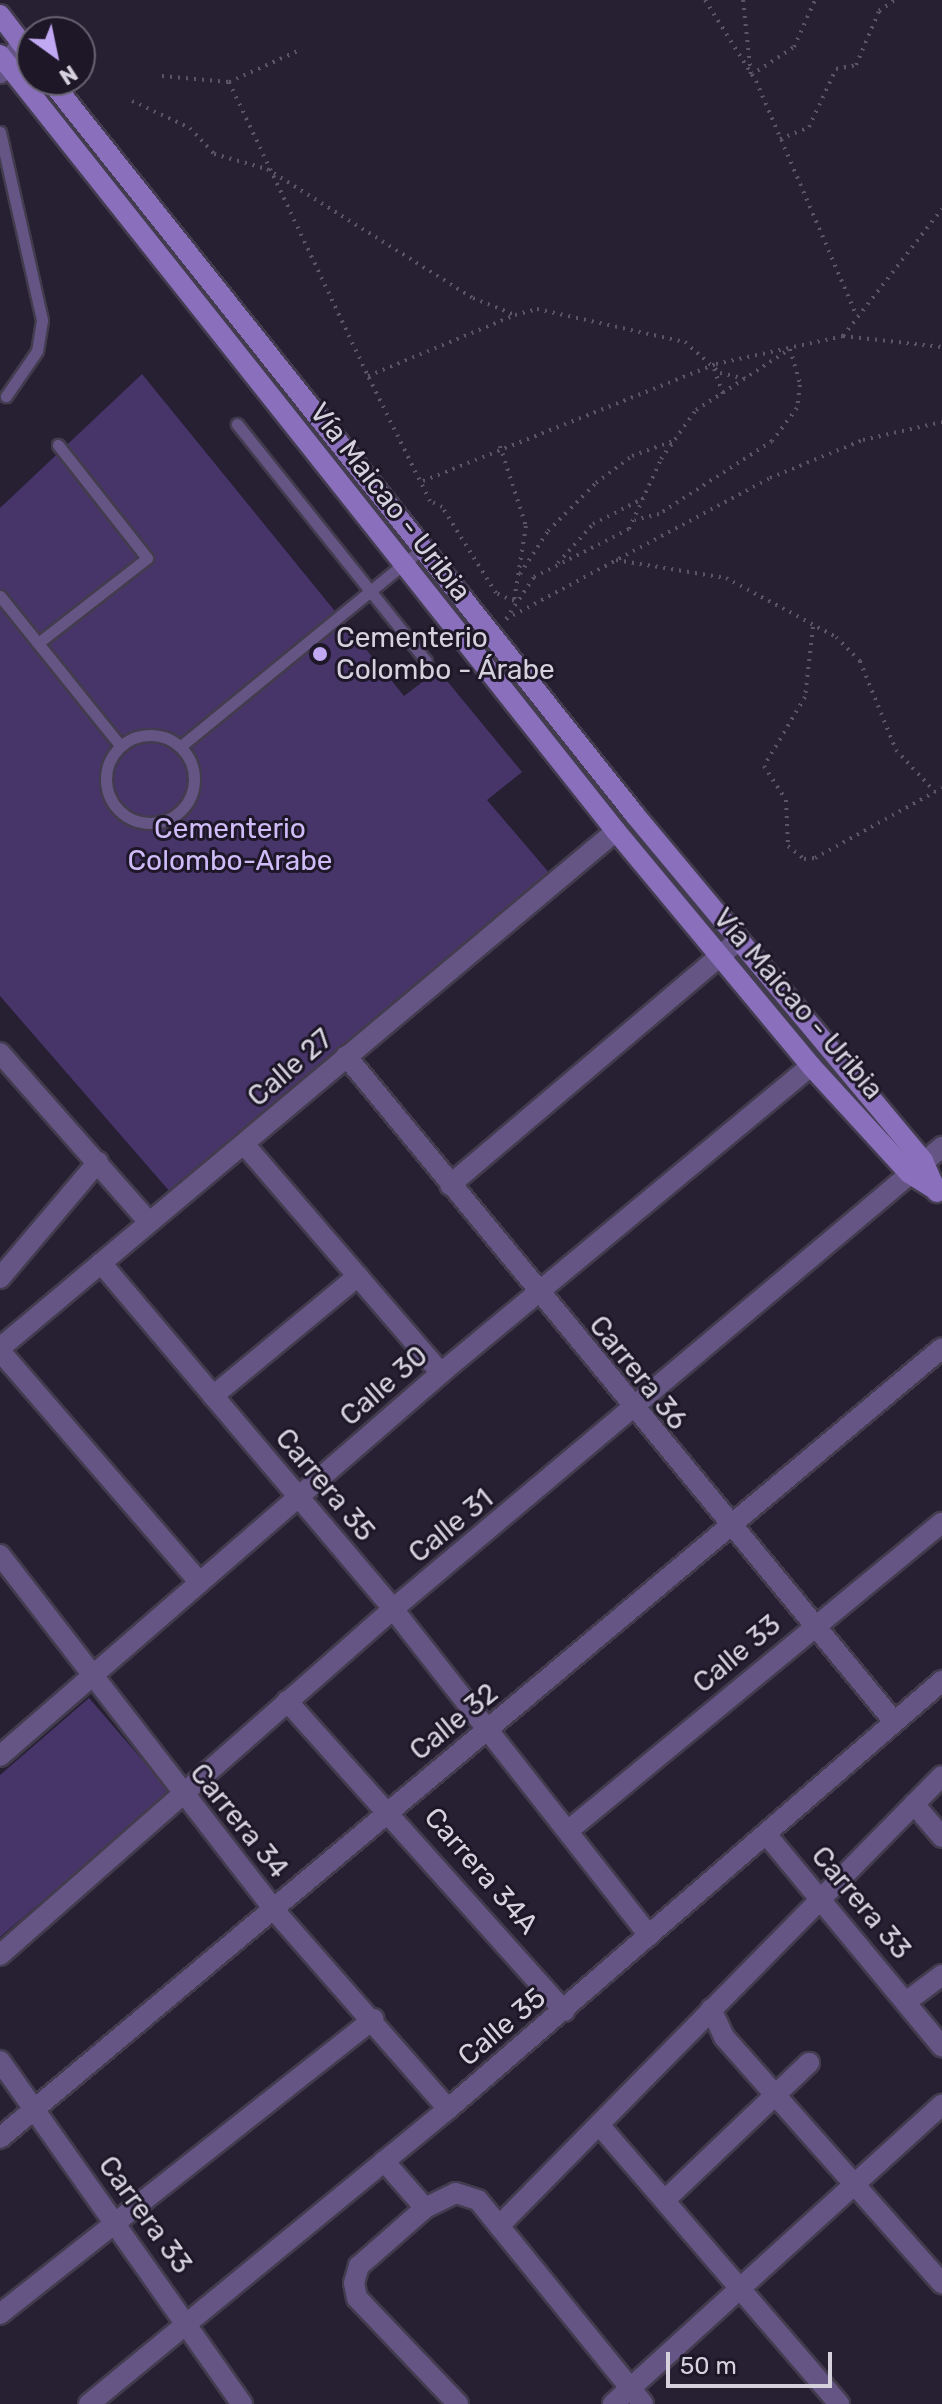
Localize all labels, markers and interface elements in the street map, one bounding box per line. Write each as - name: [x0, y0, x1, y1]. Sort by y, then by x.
- north arrow: [16, 16, 96, 96]
- text: N: [54, 59, 82, 90]
- street label: Vía Maicao - Uribia: [302, 396, 478, 608]
- place label: Cementerio Colombo - Árabe: [336, 621, 555, 687]
- marker: Cementerio Colombo - Árabe: [311, 645, 329, 663]
- park label: Cementerio Colombo-Arabe: [127, 812, 333, 878]
- street label: Vía Maicao - Uribia: [706, 902, 890, 1106]
- street label: Calle 27: [241, 1022, 339, 1114]
- street label: Carrera 36: [582, 1309, 694, 1437]
- street label: Calle 30: [333, 1339, 435, 1433]
- street label: Carrera 35: [268, 1422, 382, 1548]
- street label: Calle 31: [402, 1482, 500, 1570]
- street label: Calle 33: [686, 1608, 788, 1700]
- street label: Calle 32: [403, 1676, 505, 1768]
- street label: Carrera 34: [183, 1757, 295, 1885]
- street label: Carrera 34A: [417, 1801, 545, 1941]
- street label: Carrera 33: [804, 1840, 918, 1966]
- street label: Calle 35: [451, 1981, 553, 2073]
- street label: Carrera 33: [91, 2150, 199, 2280]
- scale bar: [670, 2336, 836, 2386]
- text: 50 m: [680, 2352, 737, 2380]

